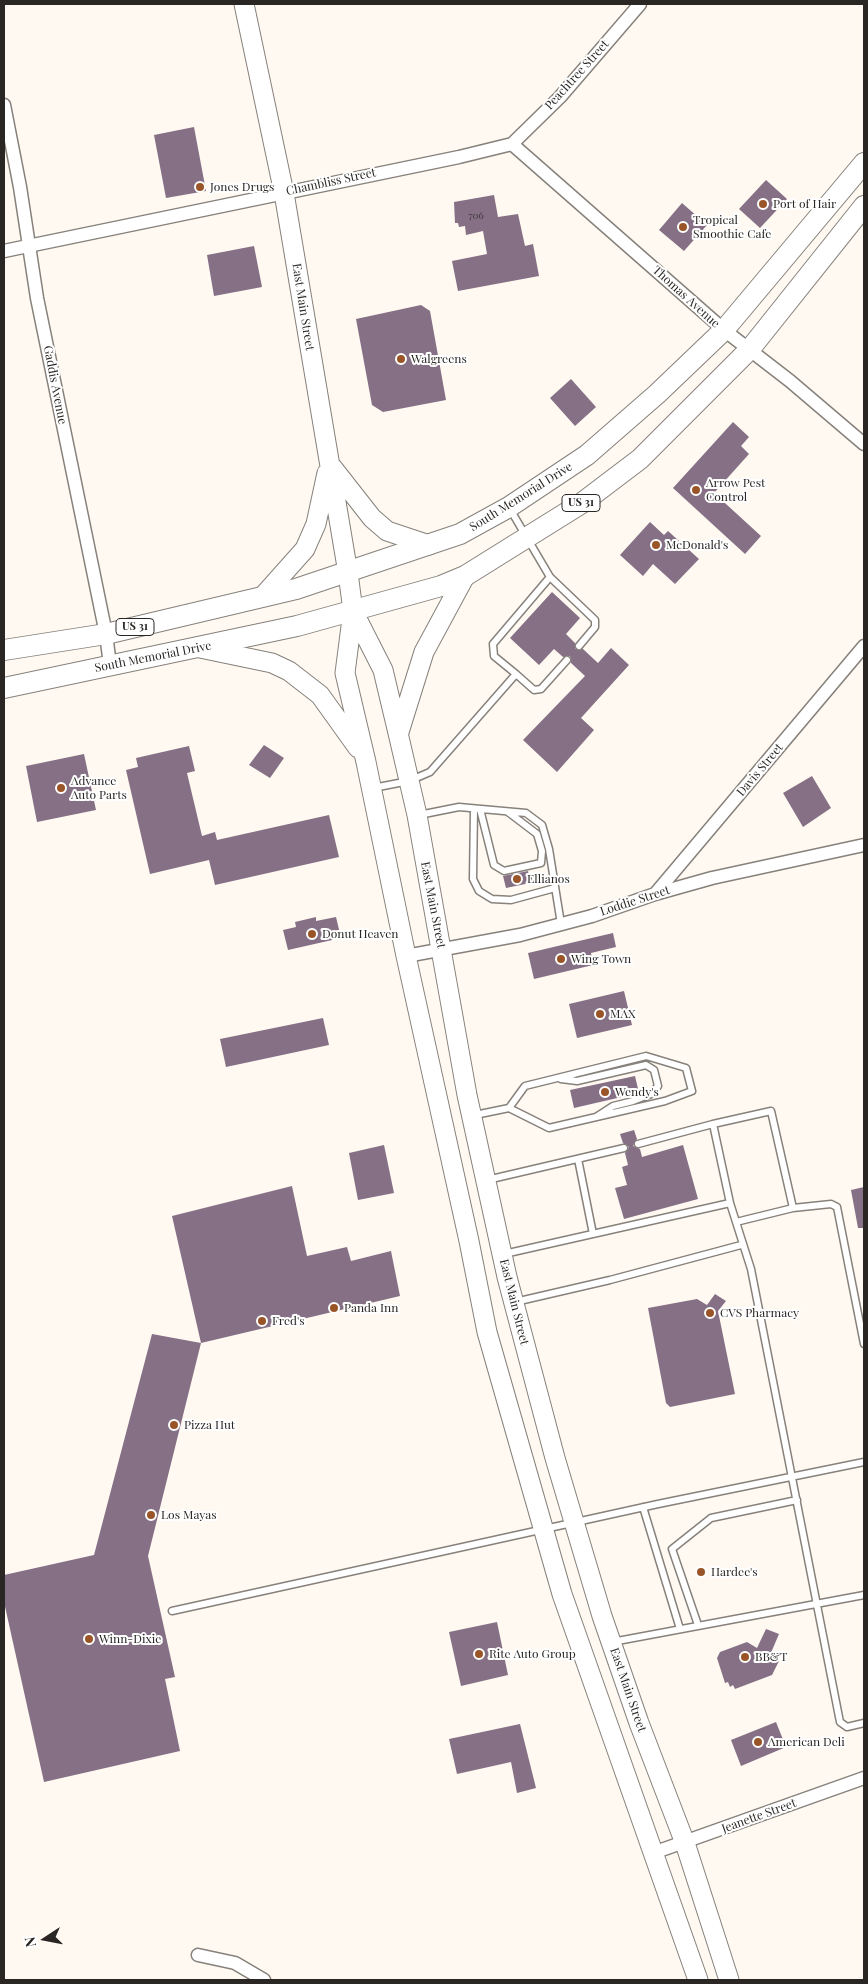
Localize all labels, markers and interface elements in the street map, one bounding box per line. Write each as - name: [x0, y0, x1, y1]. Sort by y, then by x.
- street label: Peachtree Street: [542, 37, 612, 113]
- street label: Chambliss Street: [285, 165, 377, 199]
- place label: Jones Drugs: [210, 180, 274, 194]
- marker: Jones Drugs: [194, 181, 206, 193]
- place label: Port of Hair: [773, 197, 836, 211]
- marker: Port of Hair: [757, 198, 769, 210]
- house number: 706: [468, 210, 484, 222]
- place label: Tropical Smoothie Cafe: [693, 213, 771, 241]
- marker: Tropical Smoothie Cafe: [677, 221, 689, 233]
- street label: East Main Street: [289, 262, 317, 352]
- street label: Thomas Avenue: [649, 263, 723, 331]
- street label: Gaddis Avenue: [40, 344, 70, 426]
- place label: Walgreens: [411, 352, 467, 366]
- marker: Walgreens: [395, 353, 407, 365]
- street label: South Memorial Drive: [467, 460, 575, 534]
- place label: Arrow Pest Control: [706, 476, 765, 504]
- marker: Arrow Pest Control: [690, 484, 702, 496]
- road number: US 31: [562, 494, 600, 512]
- place label: McDonald's: [666, 538, 728, 552]
- marker: McDonald's: [650, 539, 662, 551]
- road number: US 31: [116, 618, 154, 636]
- street label: South Memorial Drive: [93, 639, 213, 675]
- street label: Davis Street: [734, 741, 786, 799]
- place label: Advance Auto Parts: [71, 774, 127, 802]
- marker: Advance Auto Parts: [55, 782, 67, 794]
- street label: East Main Street: [418, 860, 448, 950]
- place label: Ellianos: [527, 872, 570, 886]
- marker: Ellianos: [511, 873, 523, 885]
- street label: Loddie Street: [598, 883, 672, 919]
- place label: Donut Heaven: [322, 927, 398, 941]
- marker: Donut Heaven: [306, 928, 318, 940]
- place label: Wing Town: [571, 952, 631, 966]
- marker: Wing Town: [555, 953, 567, 965]
- place label: MAX: [610, 1007, 636, 1021]
- marker: MAX: [594, 1008, 606, 1020]
- place label: Wendy's: [615, 1085, 659, 1099]
- marker: Wendy's: [599, 1086, 611, 1098]
- street label: East Main Street: [496, 1257, 532, 1347]
- place label: Panda Inn: [344, 1301, 398, 1315]
- marker: Panda Inn: [328, 1302, 340, 1314]
- place label: CVS Pharmacy: [720, 1306, 799, 1320]
- marker: CVS Pharmacy: [704, 1307, 716, 1319]
- place label: Fred's: [272, 1314, 305, 1328]
- marker: Fred's: [256, 1315, 268, 1327]
- place label: Pizza Hut: [184, 1418, 235, 1432]
- marker: Pizza Hut: [168, 1419, 180, 1431]
- place label: Los Mayas: [161, 1508, 217, 1522]
- marker: Los Mayas: [145, 1509, 157, 1521]
- place label: Hardee's: [711, 1565, 758, 1579]
- marker: Hardee's: [695, 1566, 707, 1578]
- place label: Winn-Dixie: [99, 1632, 161, 1646]
- marker: Winn-Dixie: [83, 1633, 95, 1645]
- street label: East Main Street: [607, 1646, 649, 1734]
- place label: Rite Auto Group: [489, 1647, 576, 1661]
- marker: Rite Auto Group: [473, 1648, 485, 1660]
- place label: BB&T: [755, 1650, 787, 1664]
- marker: BB&T: [739, 1651, 751, 1663]
- place label: American Deli: [768, 1735, 845, 1749]
- marker: American Deli: [752, 1736, 764, 1748]
- street label: Jeanette Street: [720, 1796, 798, 1836]
- north arrow: [20, 1914, 70, 1964]
- text: N: [19, 1935, 40, 1949]

